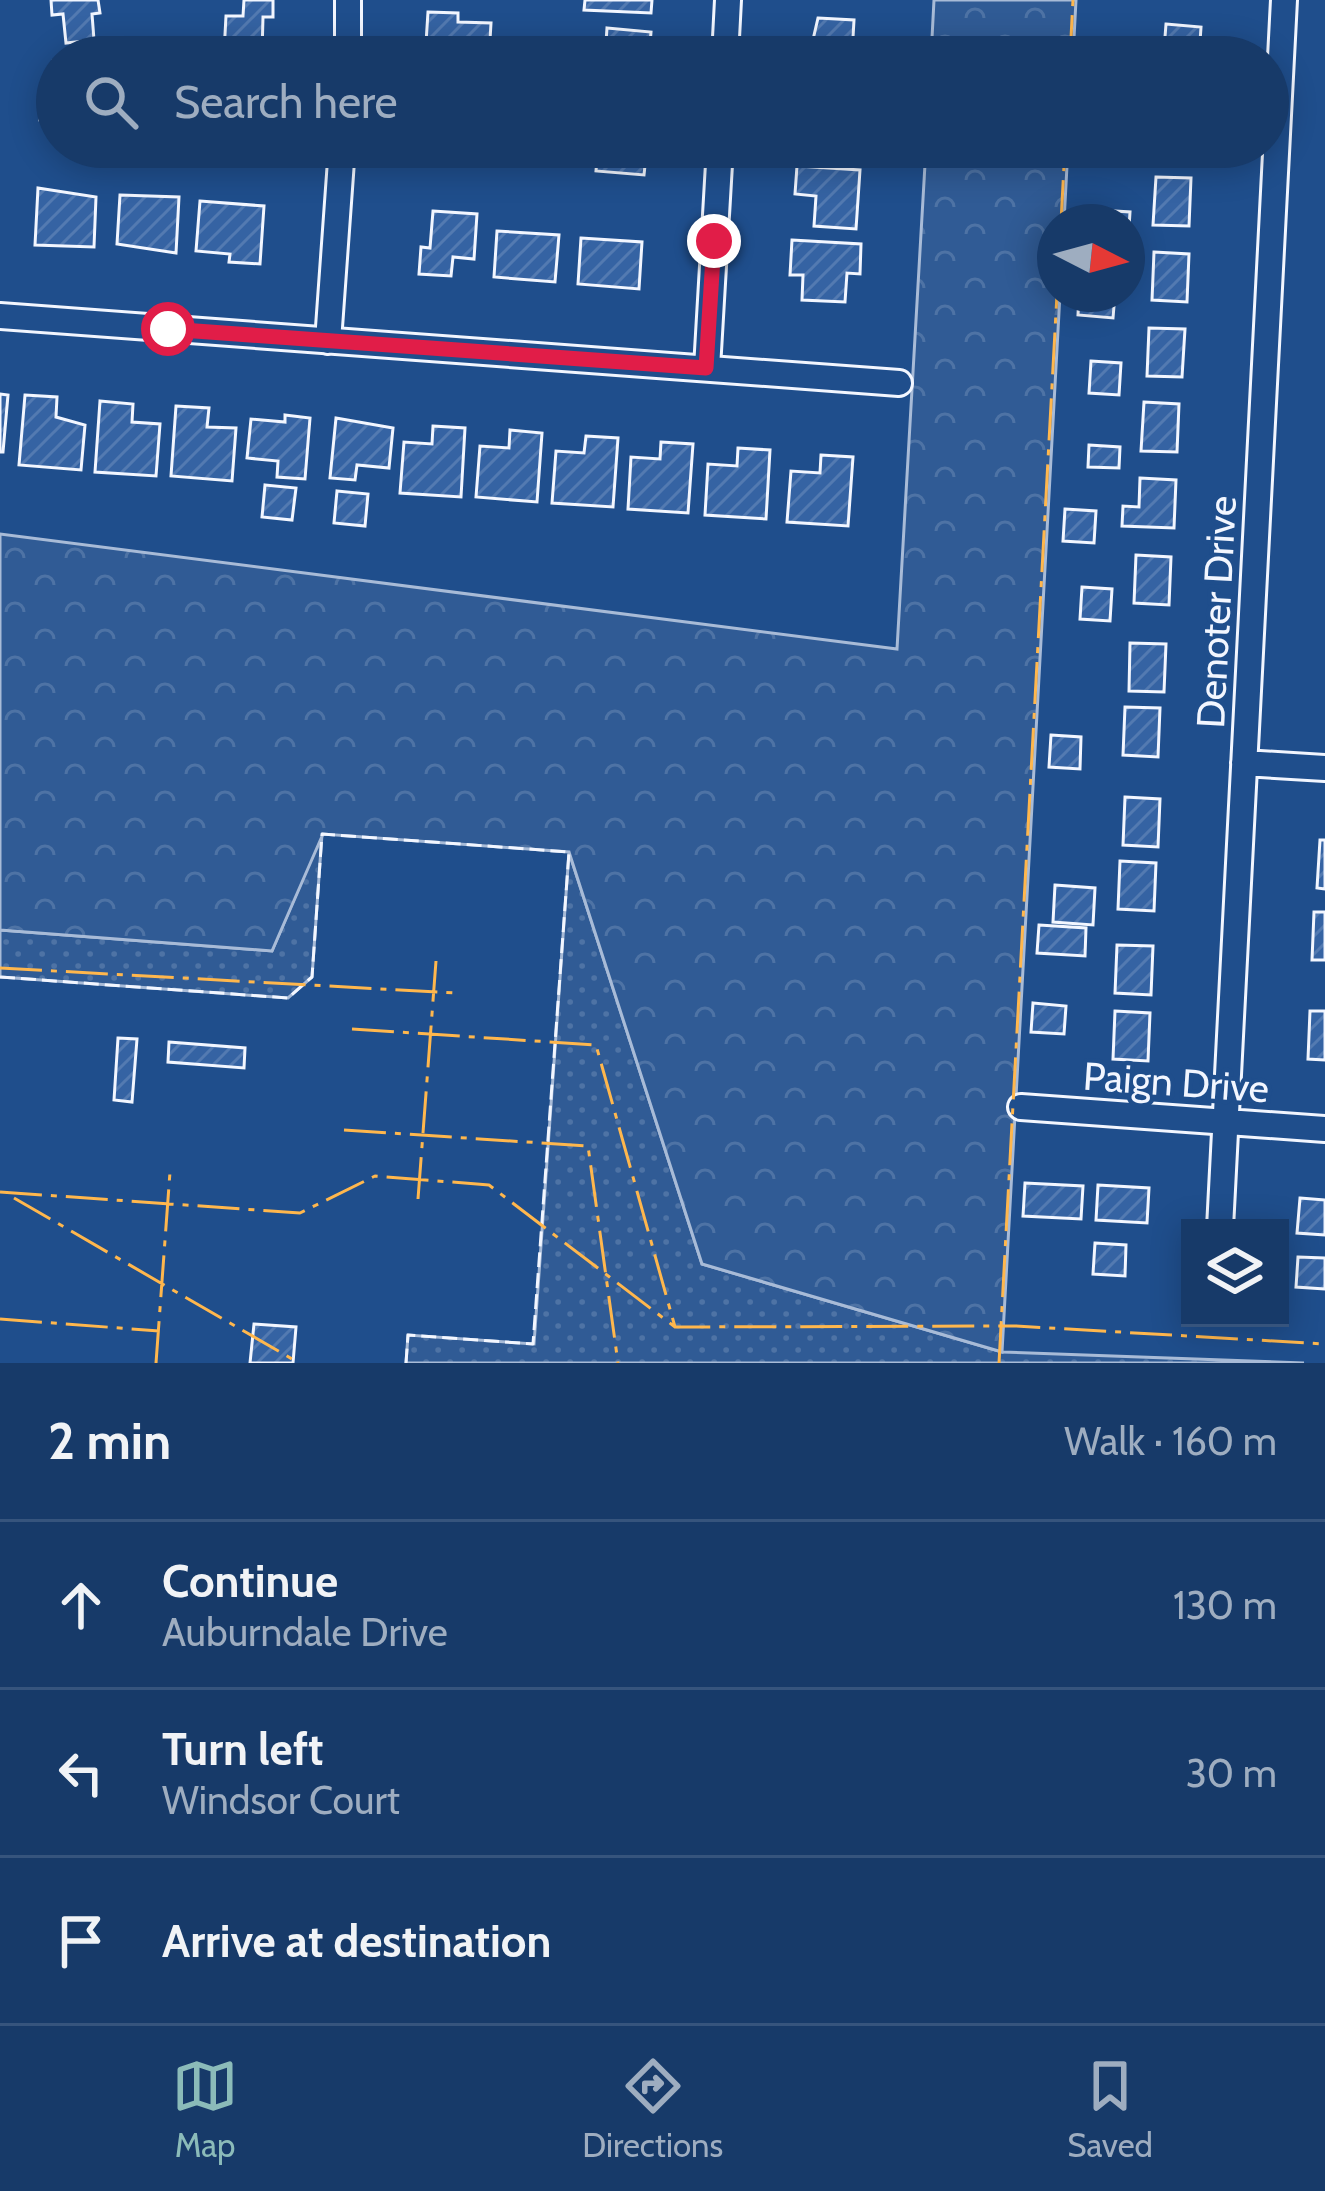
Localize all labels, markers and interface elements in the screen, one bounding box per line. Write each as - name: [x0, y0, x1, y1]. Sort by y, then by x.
- search box: [36, 36, 1289, 168]
- icon: search: [78, 69, 144, 135]
- text: Search here: [174, 75, 398, 129]
- north arrow: [1037, 204, 1145, 312]
- route end: [687, 214, 741, 268]
- route start: [141, 302, 195, 356]
- street label: Denoter Drive: [1186, 495, 1246, 729]
- street label: Paign Drive: [1081, 1052, 1271, 1112]
- map controls: [1181, 1219, 1289, 1327]
- button: layers: [1181, 1219, 1289, 1327]
- text: 2 min: [48, 1410, 171, 1472]
- text: Walk · 160 m: [1064, 1417, 1277, 1465]
- text: Continue: [162, 1554, 338, 1608]
- icon: ahead: [48, 1572, 114, 1638]
- text: 130 m: [1173, 1581, 1277, 1629]
- text: Auburndale Drive: [162, 1608, 448, 1656]
- text: Turn left: [162, 1722, 324, 1776]
- icon: left: [48, 1740, 114, 1806]
- text: 30 m: [1186, 1749, 1277, 1797]
- text: Windsor Court: [162, 1776, 400, 1824]
- icon: arrive: [48, 1908, 114, 1974]
- text: Arrive at destination: [162, 1914, 551, 1968]
- tab: Map: [172, 2053, 238, 2165]
- tab: Directions: [582, 2053, 723, 2165]
- tab: Saved: [1067, 2053, 1153, 2165]

